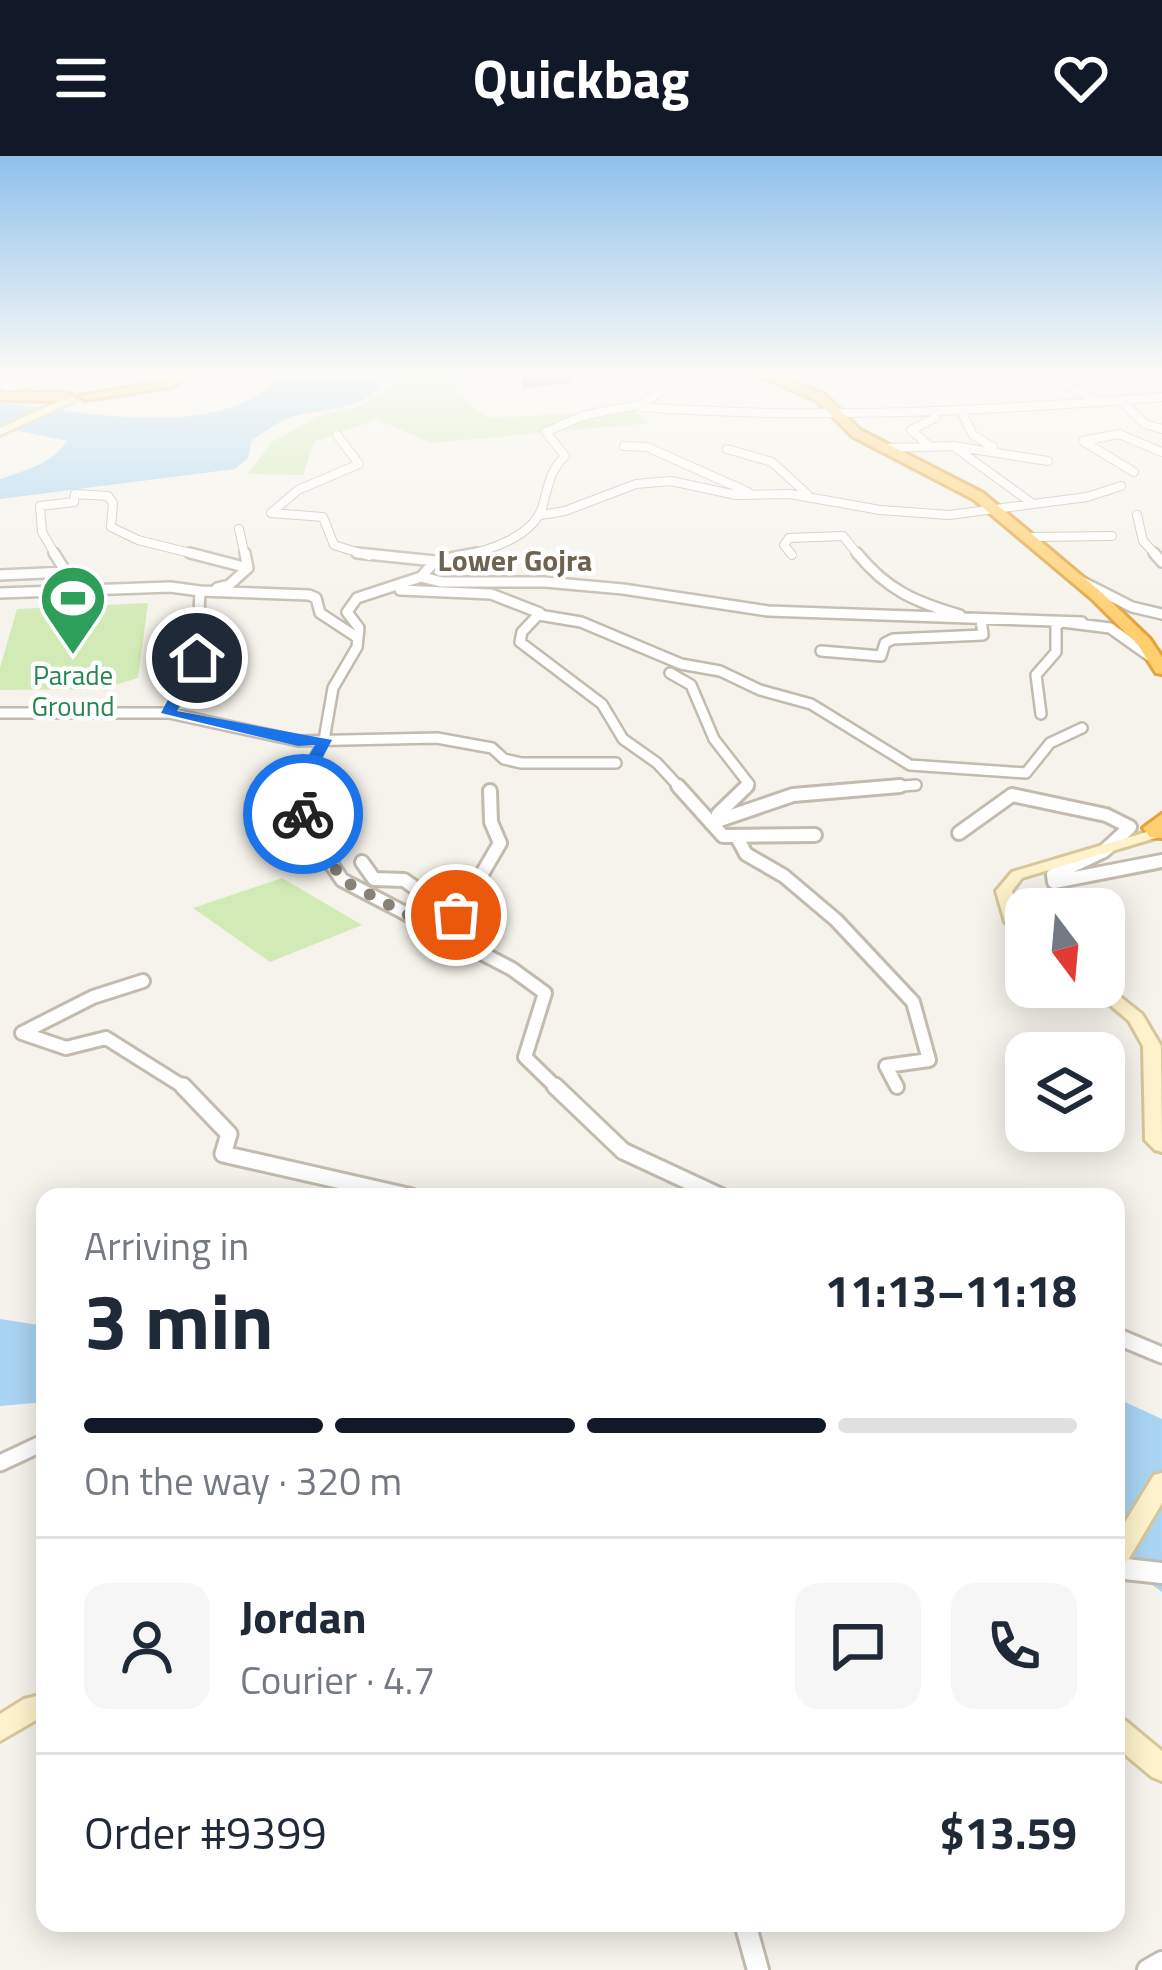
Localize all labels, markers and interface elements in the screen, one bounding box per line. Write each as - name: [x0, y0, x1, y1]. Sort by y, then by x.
- text: Quickbag: [473, 37, 689, 119]
- icon: menu: [48, 45, 114, 111]
- icon: heart: [1048, 45, 1114, 111]
- district label: Lower Gojra: [438, 537, 592, 583]
- sports icon: Parade Ground: [38, 563, 108, 657]
- pin: [146, 607, 248, 709]
- icon: home: [164, 625, 230, 691]
- place label: Parade Ground: [31, 654, 115, 726]
- courier: [243, 754, 363, 874]
- icon: bike: [270, 781, 336, 847]
- pin: [405, 864, 507, 966]
- icon: bag: [423, 882, 489, 948]
- north arrow: [1005, 888, 1125, 1008]
- map controls: [1005, 888, 1125, 1152]
- button: layers: [1005, 1032, 1125, 1152]
- text: Arriving in: [84, 1216, 249, 1275]
- text: 11:13–11:18: [825, 1256, 1077, 1324]
- text: 3 min: [84, 1261, 274, 1379]
- text: On the way · 320 m: [84, 1451, 402, 1510]
- text: Jordan: [240, 1582, 367, 1650]
- button: person: [84, 1583, 210, 1709]
- button: chat: [795, 1583, 921, 1709]
- button: phone: [951, 1583, 1077, 1709]
- text: Courier · 4.7: [240, 1650, 435, 1709]
- text: Order #9399: [84, 1798, 327, 1866]
- text: $13.59: [939, 1798, 1077, 1866]

